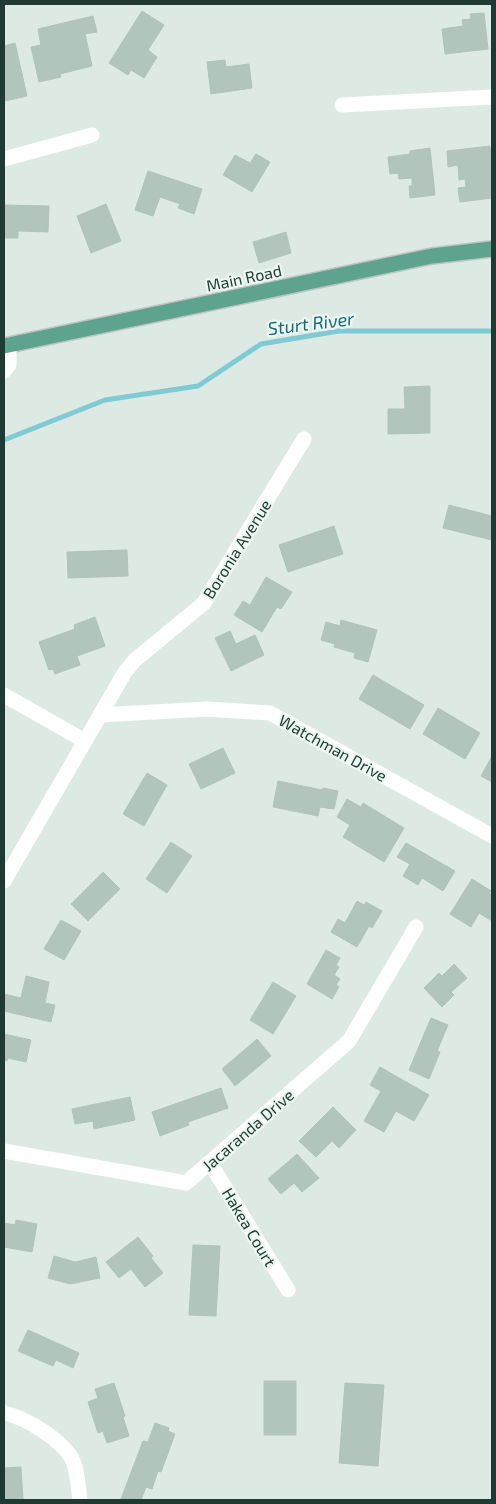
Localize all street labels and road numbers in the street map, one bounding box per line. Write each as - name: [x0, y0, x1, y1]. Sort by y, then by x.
- street label: Main Road: [205, 260, 283, 295]
- street label: Boronia Avenue: [199, 496, 275, 602]
- street label: Watchman Drive: [276, 710, 391, 785]
- street label: Jacaranda Drive: [198, 1085, 297, 1174]
- street label: Hakea Court: [219, 1184, 280, 1269]

